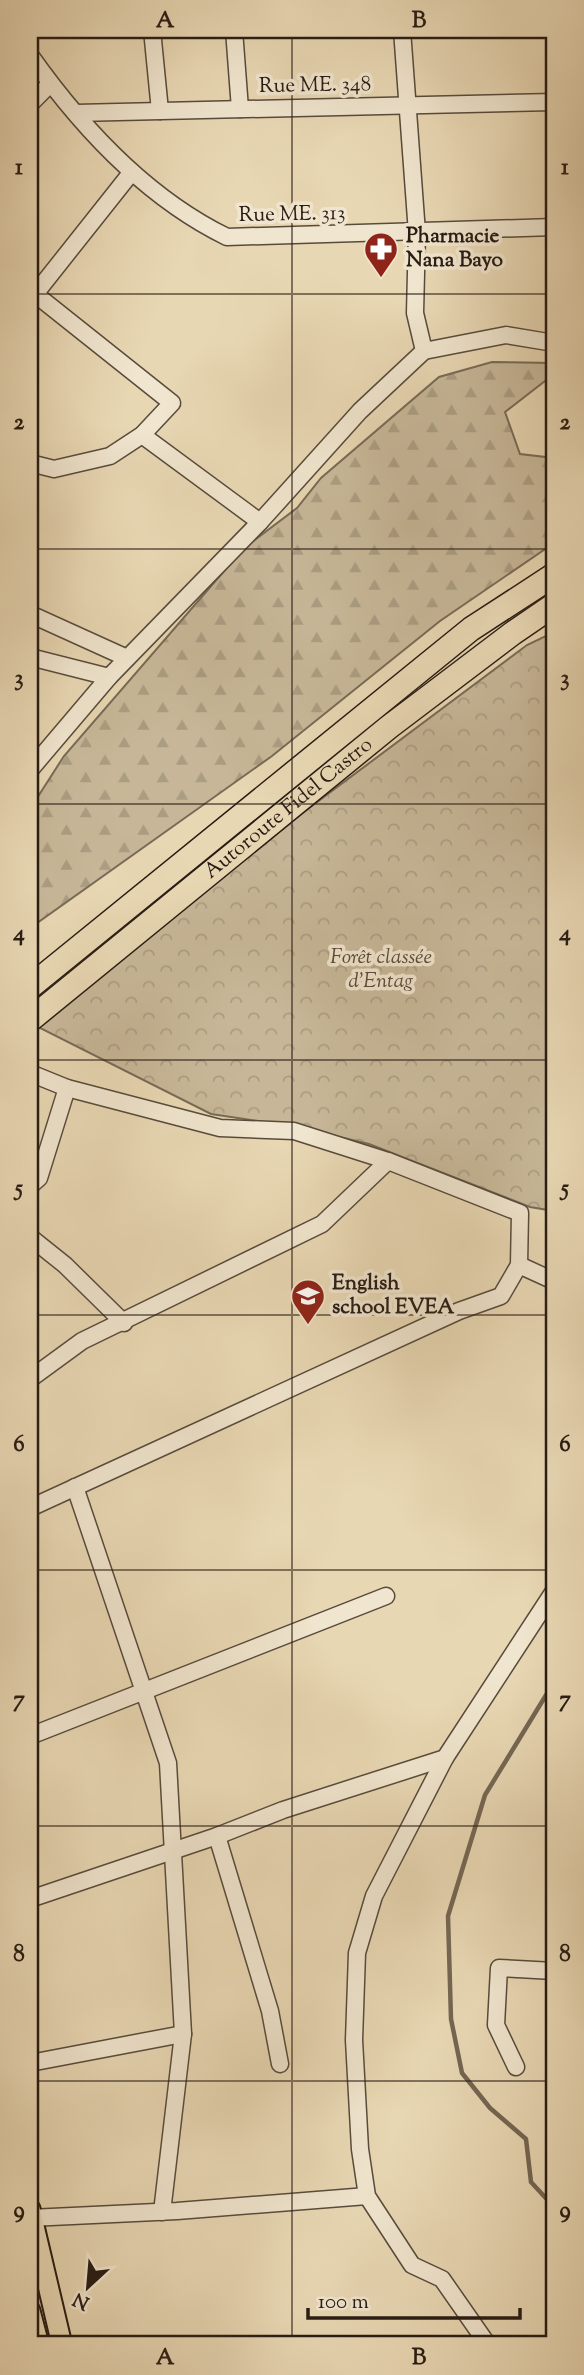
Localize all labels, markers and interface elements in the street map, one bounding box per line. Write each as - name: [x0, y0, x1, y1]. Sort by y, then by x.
- text: A: [156, 5, 175, 38]
- text: B: [412, 5, 427, 38]
- street label: Rue ME. 348: [259, 70, 371, 102]
- text: 1: [15, 152, 23, 185]
- text: 1: [561, 152, 569, 185]
- street label: Rue ME. 313: [238, 199, 346, 231]
- place label: Pharmacie Nana Bayo: [406, 222, 504, 276]
- pharmacy icon: Pharmacie Nana Bayo: [362, 230, 400, 279]
- text: 2: [14, 407, 25, 440]
- text: 2: [560, 407, 571, 440]
- text: 3: [14, 663, 24, 696]
- text: 3: [560, 663, 570, 696]
- street label: Autoroute Fidel Castro: [198, 731, 380, 887]
- text: 4: [12, 918, 25, 951]
- text: 4: [558, 918, 571, 951]
- park label: Forêt classée d'Entag: [330, 943, 432, 997]
- text: 5: [13, 1173, 23, 1206]
- text: 5: [559, 1173, 569, 1206]
- place label: English school EVEA: [332, 1269, 455, 1323]
- school or university icon: English school EVEA: [289, 1277, 327, 1326]
- text: 6: [13, 1429, 25, 1462]
- text: 6: [559, 1429, 571, 1462]
- text: 7: [13, 1684, 25, 1717]
- text: 7: [559, 1684, 571, 1717]
- text: 8: [13, 1939, 25, 1972]
- text: 8: [559, 1939, 571, 1972]
- text: 9: [13, 2195, 25, 2228]
- text: 9: [559, 2195, 571, 2228]
- north arrow: [52, 2252, 122, 2322]
- scale bar: [308, 2277, 519, 2321]
- text: N: [69, 2285, 94, 2315]
- text: 100 m: [318, 2288, 369, 2318]
- text: A: [156, 2342, 175, 2375]
- text: B: [412, 2342, 427, 2375]

